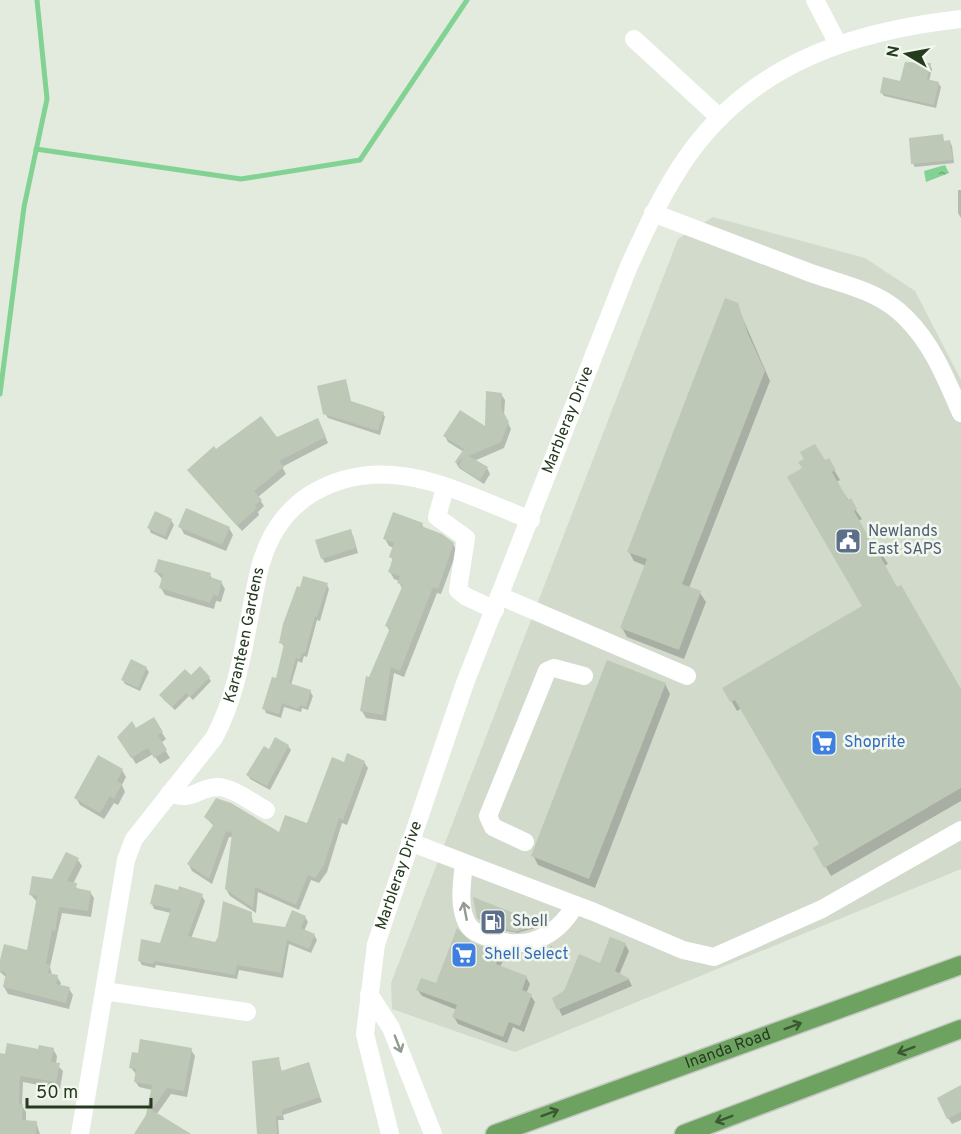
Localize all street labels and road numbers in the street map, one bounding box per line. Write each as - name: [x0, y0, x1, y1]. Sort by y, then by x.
- street label: Marbleray Drive: [538, 364, 598, 477]
- street label: Karanteen Gardens: [220, 565, 270, 706]
- street label: Marbleray Drive: [372, 819, 427, 933]
- street label: Inanda Road: [683, 1025, 774, 1074]

